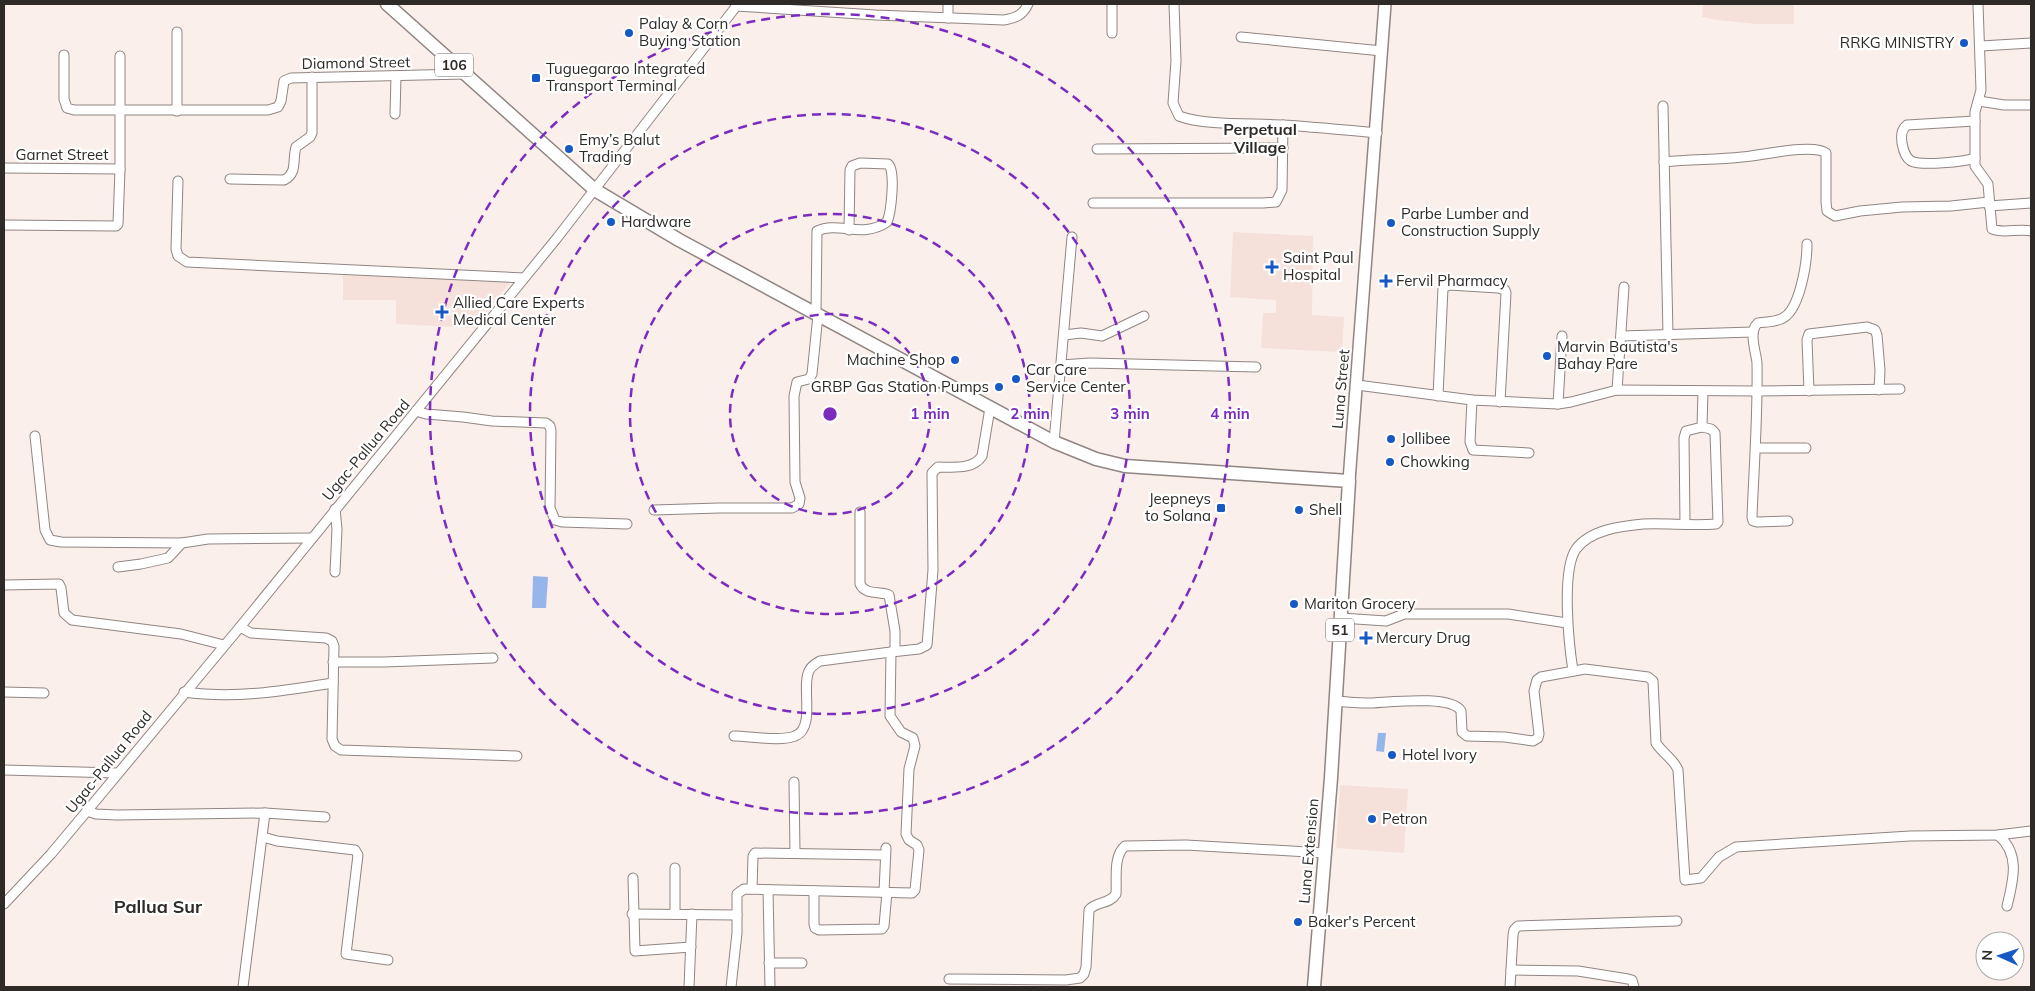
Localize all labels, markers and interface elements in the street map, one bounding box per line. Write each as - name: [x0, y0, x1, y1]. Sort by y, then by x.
- place label: Palay & Corn Buying Station: [639, 14, 741, 50]
- marker: Palay & Corn Buying Station: [623, 27, 635, 39]
- place label: RRKG MINISTRY: [1840, 33, 1955, 52]
- marker: RRKG MINISTRY: [1958, 37, 1970, 49]
- street label: Diamond Street: [301, 52, 411, 73]
- road number: 106: [435, 54, 473, 76]
- place label: Tuguegarao Integrated Transport Terminal: [546, 59, 705, 95]
- marker: Tuguegarao Integrated Transport Terminal: [530, 72, 542, 84]
- district label: Perpetual Village: [1223, 119, 1297, 157]
- place label: Emy’s Balut Trading: [579, 130, 660, 166]
- marker: Emy’s Balut Trading: [563, 143, 575, 155]
- street label: Garnet Street: [16, 145, 109, 164]
- place label: Parbe Lumber and Construction Supply: [1401, 204, 1540, 240]
- place label: Hardware: [621, 212, 691, 231]
- marker: Hardware: [605, 216, 617, 228]
- marker: Parbe Lumber and Construction Supply: [1385, 217, 1397, 229]
- place label: Saint Paul Hospital: [1283, 248, 1354, 284]
- marker: Saint Paul Hospital: [1265, 260, 1279, 274]
- place label: Fervil Pharmacy: [1396, 271, 1508, 290]
- marker: Fervil Pharmacy: [1380, 275, 1392, 287]
- place label: Allied Care Experts Medical Center: [453, 293, 585, 329]
- marker: Allied Care Experts Medical Center: [435, 305, 449, 319]
- place label: Marvin Bautista's Bahay Pare: [1557, 337, 1678, 373]
- street label: Luna Street: [1328, 348, 1353, 430]
- place label: Machine Shop: [847, 350, 945, 369]
- marker: Marvin Bautista's Bahay Pare: [1541, 350, 1553, 362]
- marker: Machine Shop: [949, 354, 961, 366]
- place label: Car Care Service Center: [1026, 360, 1126, 396]
- marker: Car Care Service Center: [1010, 373, 1022, 385]
- place label: GRBP Gas Station Pumps: [811, 377, 989, 396]
- marker: GRBP Gas Station Pumps: [993, 381, 1005, 393]
- street label: Ugac-Pallua Road: [318, 395, 414, 504]
- text: 1 min: [910, 404, 950, 423]
- text: 2 min: [1010, 404, 1050, 423]
- text: 3 min: [1110, 404, 1150, 423]
- text: 4 min: [1210, 404, 1250, 423]
- centre of rings: [821, 405, 839, 423]
- place label: Jollibee: [1401, 429, 1451, 448]
- marker: Jollibee: [1385, 433, 1397, 445]
- place label: Chowking: [1400, 452, 1470, 471]
- marker: Chowking: [1384, 456, 1396, 468]
- place label: Jeepneys to Solana: [1145, 489, 1211, 525]
- place label: Shell: [1309, 500, 1342, 519]
- marker: Jeepneys to Solana: [1215, 502, 1227, 514]
- marker: Shell: [1293, 504, 1305, 516]
- place label: Mariton Grocery: [1304, 594, 1416, 613]
- marker: Mariton Grocery: [1288, 598, 1300, 610]
- road number: 51: [1326, 618, 1354, 642]
- place label: Mercury Drug: [1376, 628, 1471, 647]
- marker: Mercury Drug: [1360, 632, 1372, 644]
- street label: Ugac-Pallua Road: [61, 707, 156, 817]
- place label: Hotel Ivory: [1402, 745, 1477, 764]
- marker: Hotel Ivory: [1386, 749, 1398, 761]
- street label: Luna Extension: [1294, 797, 1323, 904]
- place label: Petron: [1382, 809, 1428, 828]
- marker: Petron: [1366, 813, 1378, 825]
- district label: Pallua Sur: [114, 895, 203, 918]
- place label: Baker's Percent: [1308, 912, 1415, 931]
- marker: Baker's Percent: [1292, 916, 1304, 928]
- north arrow: [1975, 931, 2025, 981]
- text: N: [1978, 950, 1996, 961]

